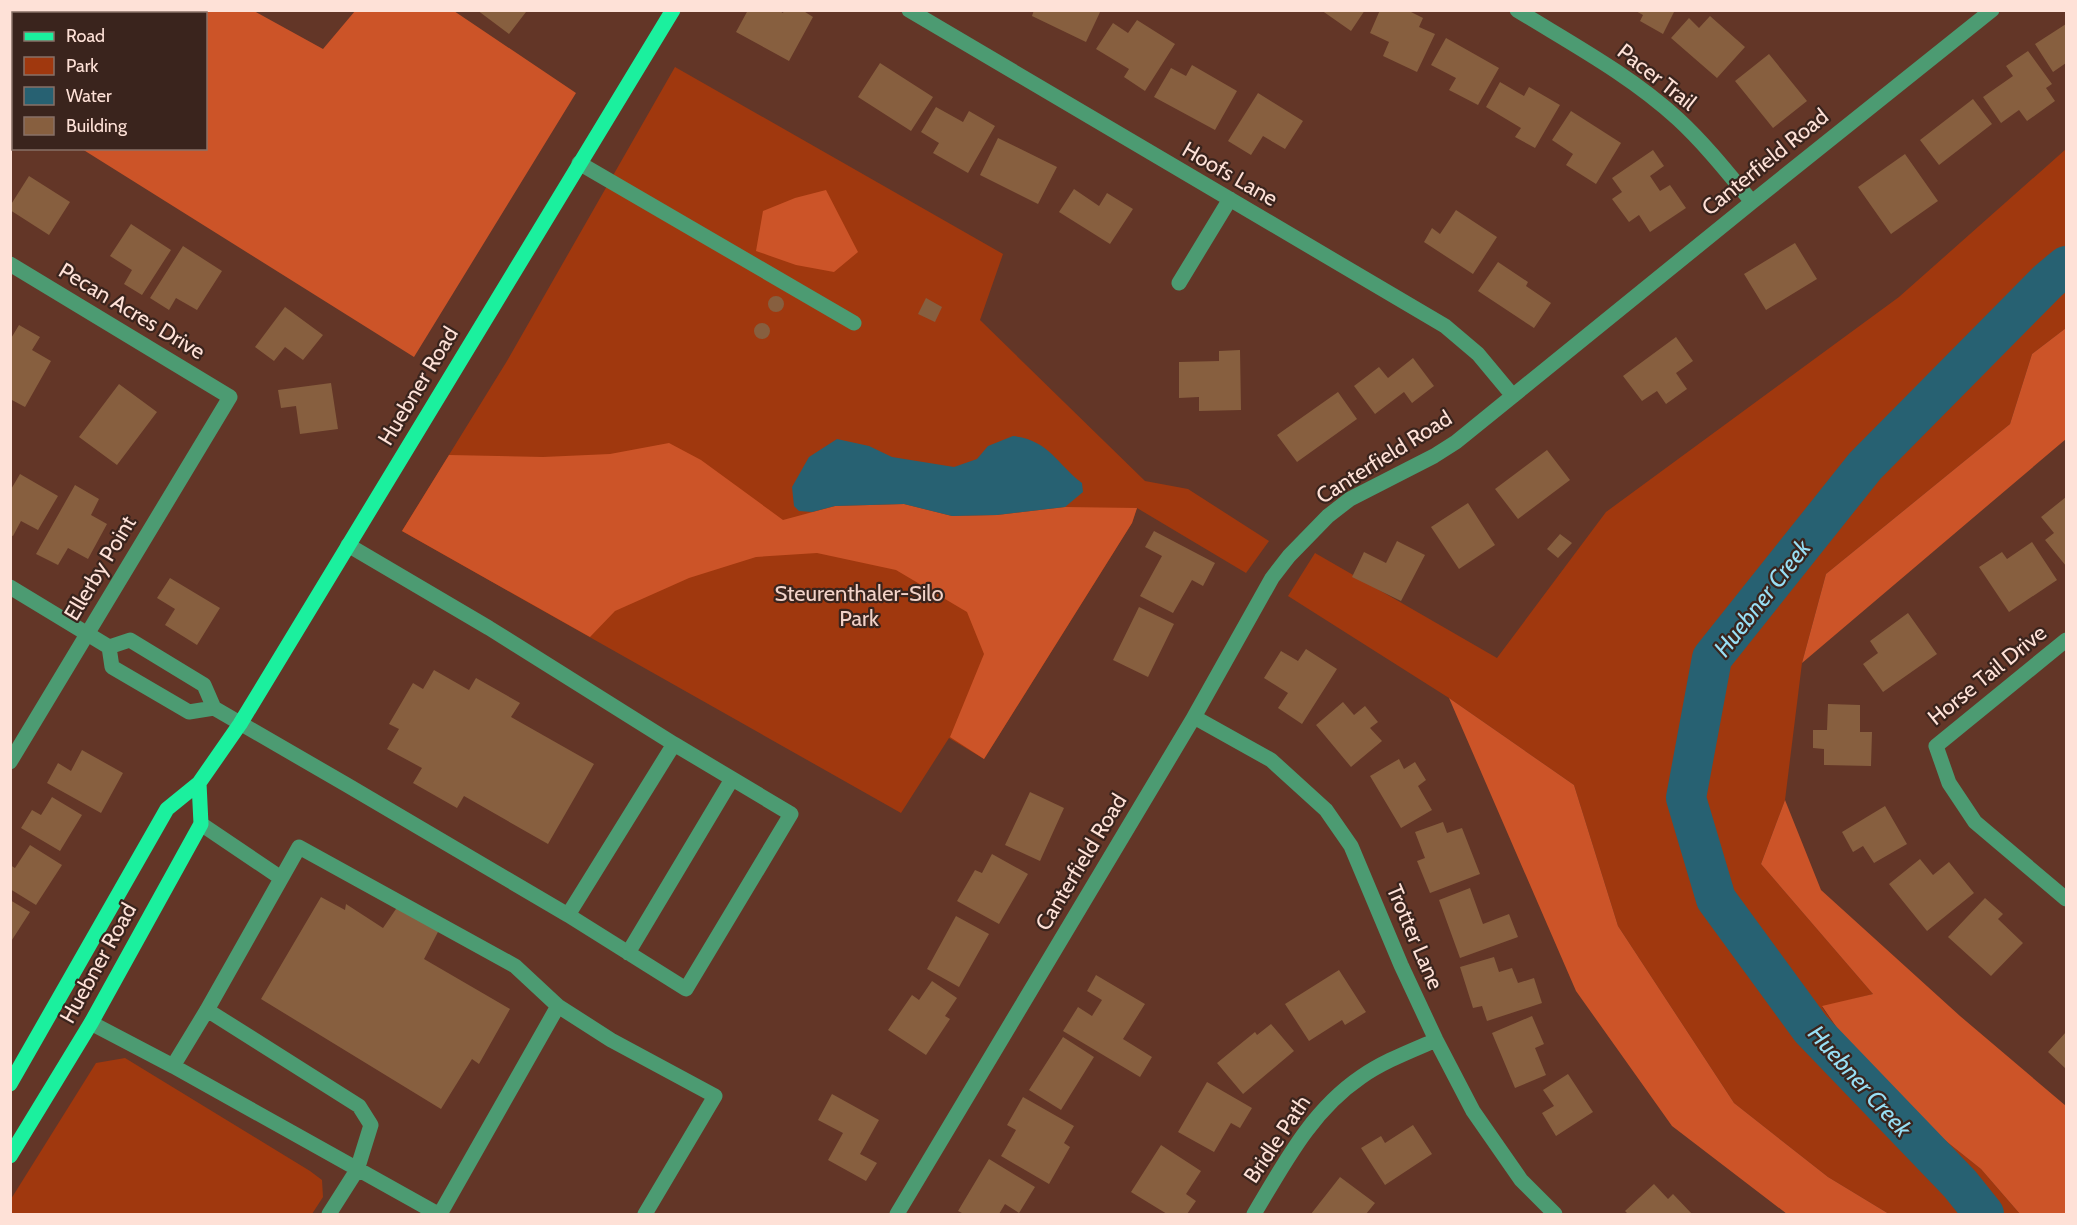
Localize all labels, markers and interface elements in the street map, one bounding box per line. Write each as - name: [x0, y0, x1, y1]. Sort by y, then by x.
- legend: [12, 12, 207, 150]
- text: Road: [66, 25, 105, 47]
- street label: Pacer Trail: [1612, 38, 1703, 117]
- text: Park: [66, 55, 99, 77]
- text: Water: [66, 85, 112, 107]
- street label: Canterfield Road: [1696, 103, 1834, 221]
- text: Building: [66, 115, 128, 137]
- street label: Hoofs Lane: [1177, 136, 1283, 212]
- street label: Pecan Acres Drive: [54, 257, 210, 365]
- street label: Huebner Road: [372, 322, 464, 450]
- street label: Canterfield Road: [1311, 404, 1457, 510]
- street label: Ellerby Point: [58, 510, 142, 625]
- water label: Huebner Creek: [1707, 533, 1817, 662]
- park label: Steurenthaler-Silo Park: [774, 580, 944, 632]
- street label: Horse Tail Drive: [1922, 619, 2052, 731]
- street label: Canterfield Road: [1030, 789, 1132, 935]
- street label: Trotter Lane: [1381, 880, 1449, 994]
- street label: Huebner Road: [54, 898, 142, 1028]
- water label: Huebner Creek: [1802, 1019, 1918, 1143]
- street label: Bridle Path: [1238, 1090, 1316, 1188]

